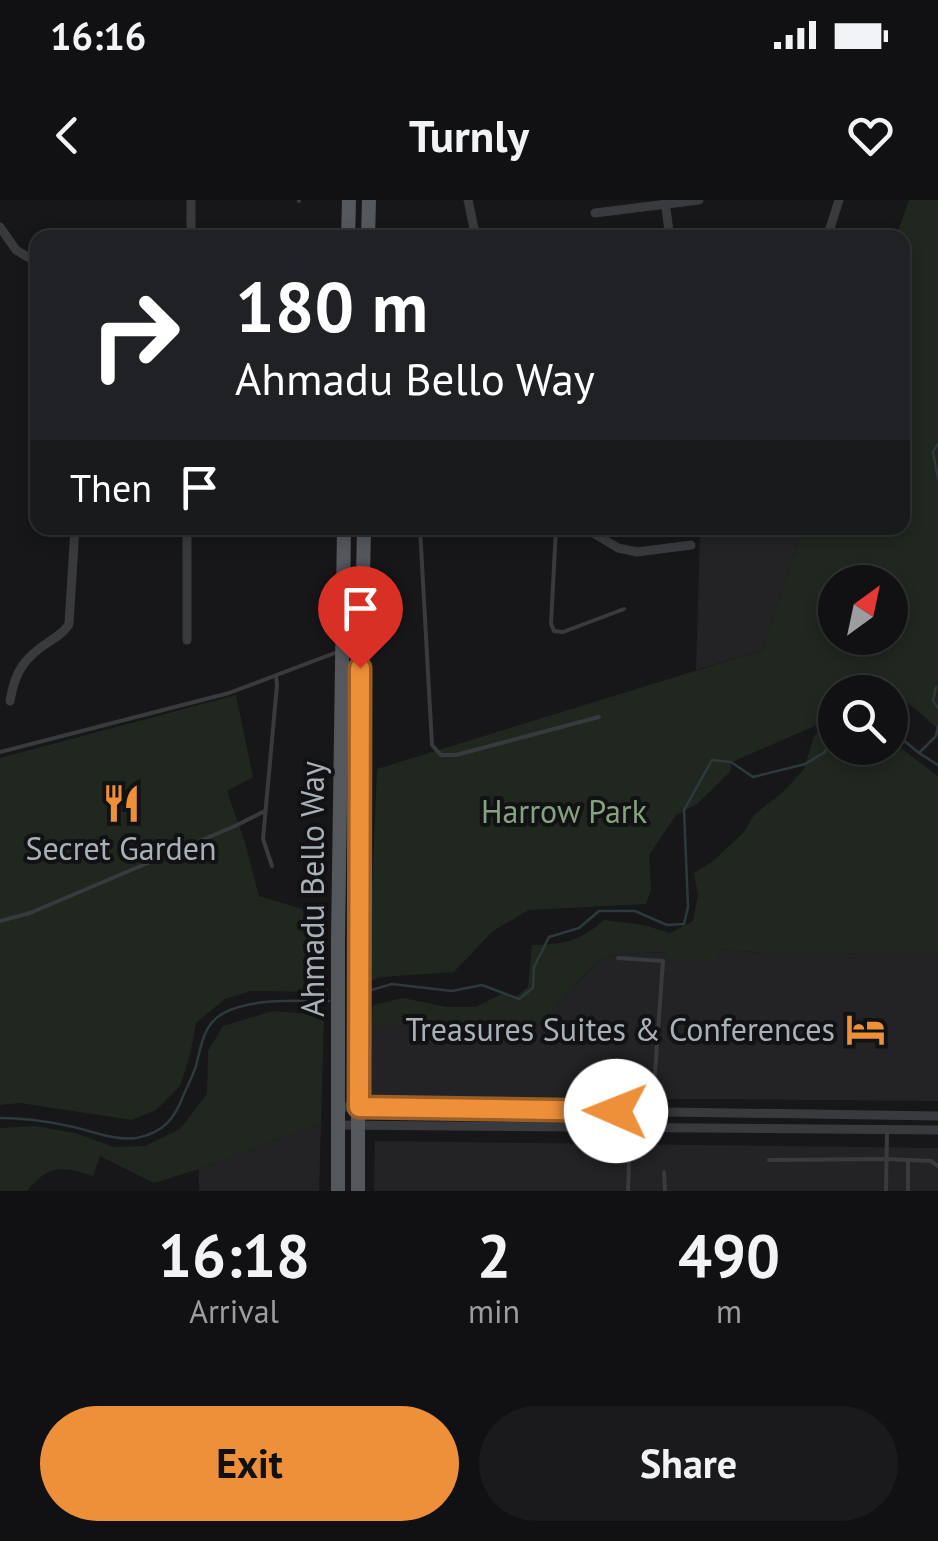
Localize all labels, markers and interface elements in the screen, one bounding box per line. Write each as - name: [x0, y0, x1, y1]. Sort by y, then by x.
- text: 16:16: [50, 11, 146, 60]
- text: Turnly: [409, 106, 529, 164]
- icon: back: [40, 108, 95, 163]
- icon: heart: [843, 108, 898, 163]
- text: 180 m: [235, 261, 428, 351]
- icon: right: [70, 270, 200, 400]
- text: Ahmadu Bello Way: [235, 349, 595, 407]
- icon: arrive: [172, 460, 227, 515]
- text: Then: [70, 463, 152, 512]
- north arrow: [818, 565, 908, 655]
- map controls: [818, 565, 908, 765]
- pin: [318, 566, 403, 669]
- icon: arrive: [333, 581, 388, 636]
- button: search: [818, 675, 908, 765]
- street label: Ahmadu Bello Way: [291, 761, 333, 1017]
- restaurant icon: Secret Garden: [100, 782, 142, 824]
- park label: Harrow Park: [481, 790, 648, 832]
- place label: Secret Garden: [25, 827, 217, 869]
- place label: Treasures Suites & Conferences: [406, 1008, 835, 1050]
- hotel icon: Treasures Suites & Conferences: [844, 1008, 886, 1050]
- position arrow: [564, 1059, 668, 1163]
- text: 16:18: [158, 1216, 310, 1294]
- text: 2: [477, 1216, 511, 1294]
- text: 490: [678, 1216, 780, 1294]
- text: Arrival: [189, 1290, 279, 1332]
- text: min: [468, 1290, 520, 1332]
- text: m: [716, 1290, 742, 1332]
- button: Exit: [40, 1406, 459, 1521]
- button: Share: [479, 1406, 898, 1521]

